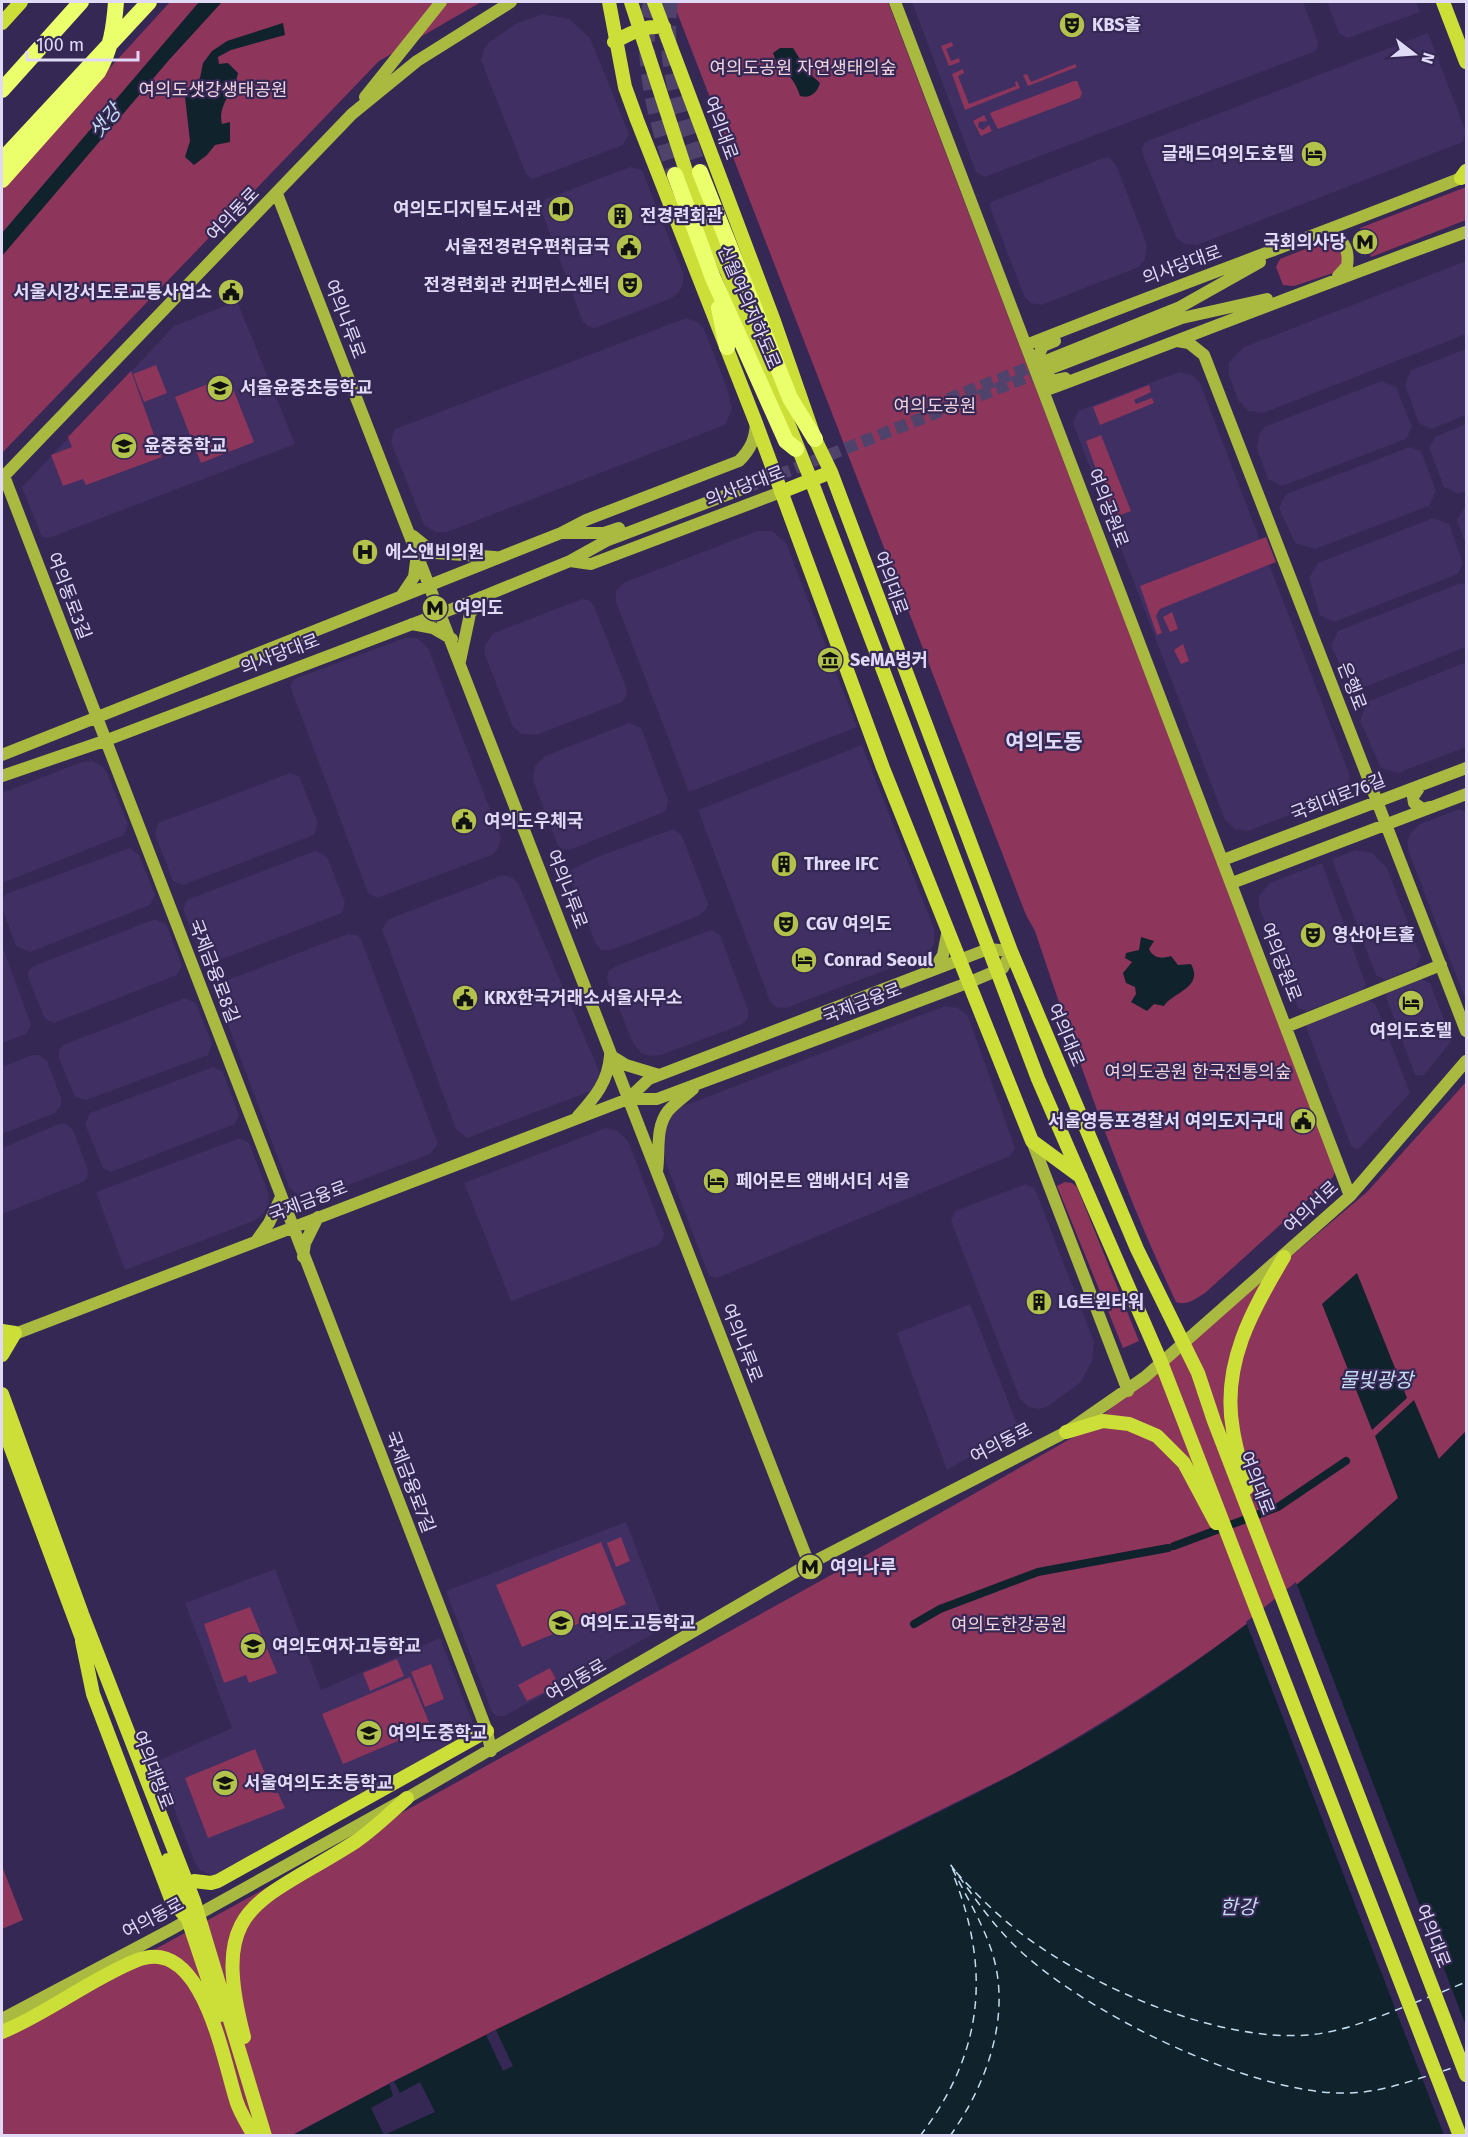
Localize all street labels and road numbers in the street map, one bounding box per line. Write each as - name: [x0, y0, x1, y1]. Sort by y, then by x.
- street label: 여의대로: [699, 93, 743, 163]
- street label: 여의동로: [202, 183, 264, 245]
- street label: 의사당대로: [1139, 241, 1225, 289]
- street label: 신월여의지하도로: [713, 242, 785, 372]
- street label: 여의나루로: [320, 276, 370, 362]
- street label: 의사당대로: [702, 461, 788, 511]
- street label: 여의공원로: [1083, 465, 1133, 551]
- street label: 여의대로: [869, 548, 913, 618]
- street label: 여의동로3길: [42, 549, 96, 643]
- street label: 의사당대로: [237, 629, 323, 679]
- street label: 은행로: [1333, 659, 1371, 713]
- street label: 국회대로76길: [1287, 769, 1389, 825]
- street label: 여의나루로: [542, 846, 592, 932]
- street label: 국제금융로8길: [184, 916, 244, 1026]
- street label: 여의공원로: [1256, 919, 1306, 1005]
- street label: 국제금융로: [819, 978, 905, 1028]
- street label: 여의대로: [1043, 1000, 1089, 1070]
- street label: 국제금융로: [265, 1176, 351, 1226]
- street label: 여의서로: [1279, 1176, 1343, 1238]
- street label: 여의나루로: [717, 1300, 767, 1386]
- street label: 여의동로: [966, 1418, 1036, 1468]
- street label: 국제금융로7길: [380, 1428, 440, 1536]
- street label: 여의대로: [1235, 1448, 1279, 1518]
- street label: 여의동로: [542, 1654, 610, 1706]
- street label: 여의대방로: [128, 1727, 178, 1813]
- street label: 여의동로: [119, 1893, 187, 1943]
- street label: 여의대로: [1411, 1901, 1455, 1971]

